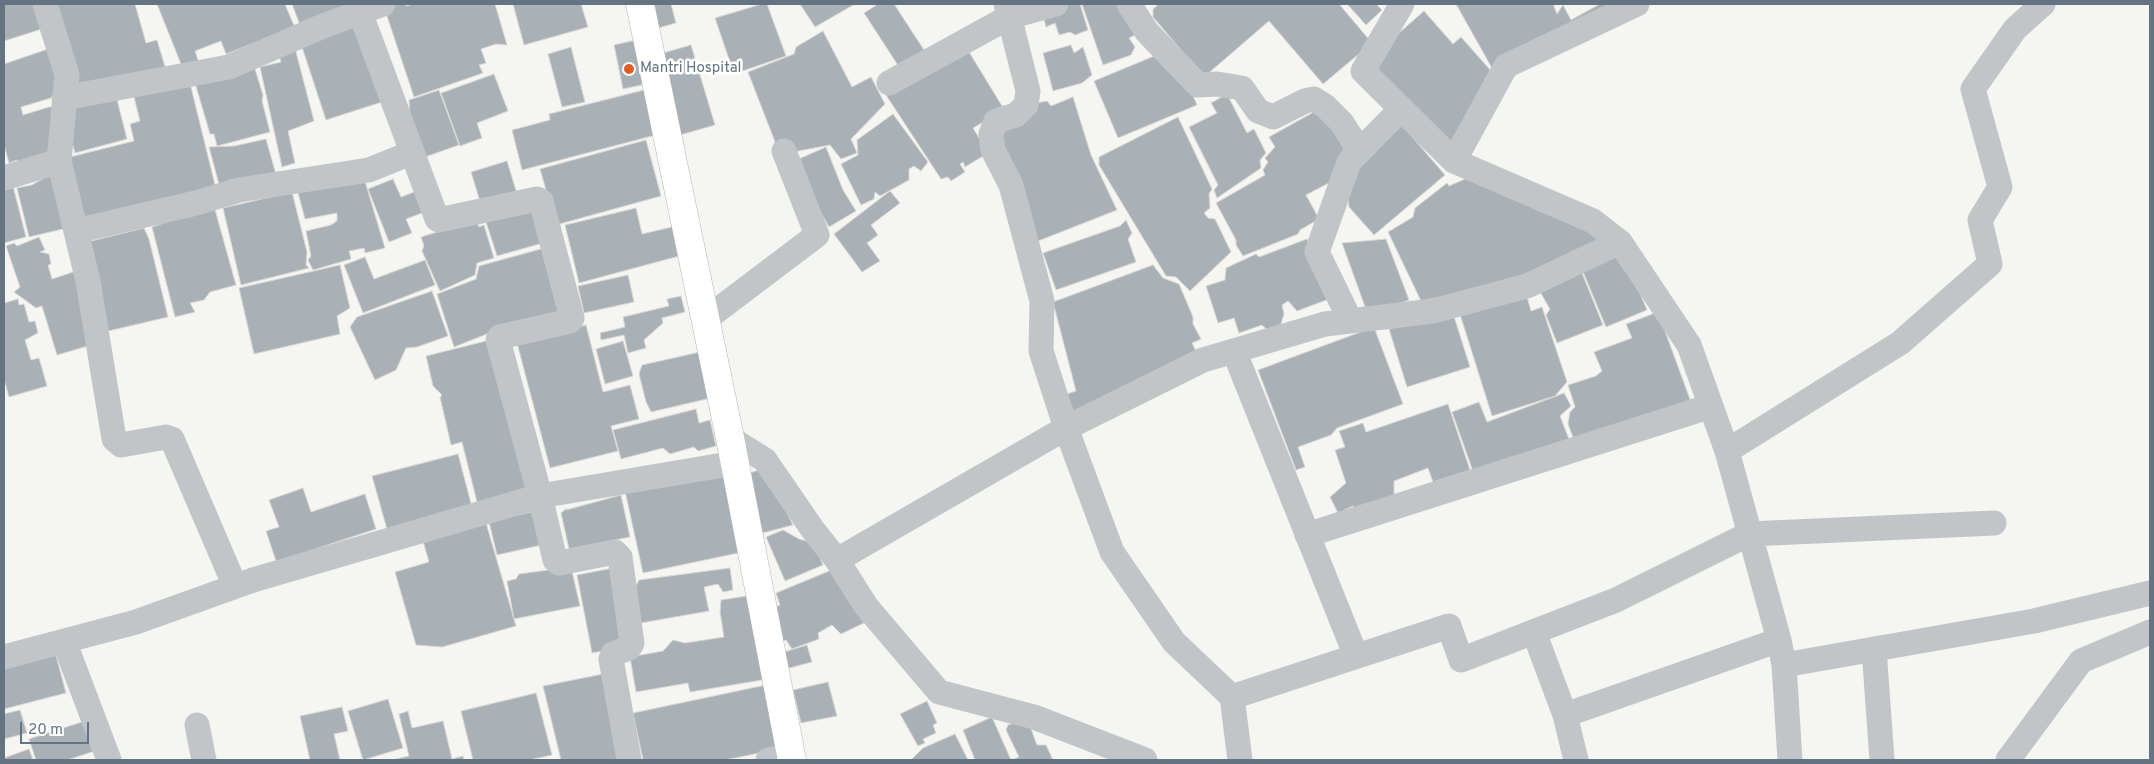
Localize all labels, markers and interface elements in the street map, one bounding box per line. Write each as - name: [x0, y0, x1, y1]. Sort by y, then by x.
- place label: Mantri Hospital: [640, 60, 741, 78]
- marker: Mantri Hospital: [622, 62, 636, 76]
- scale bar: [22, 712, 91, 744]
- text: 20 m: [28, 721, 63, 740]

